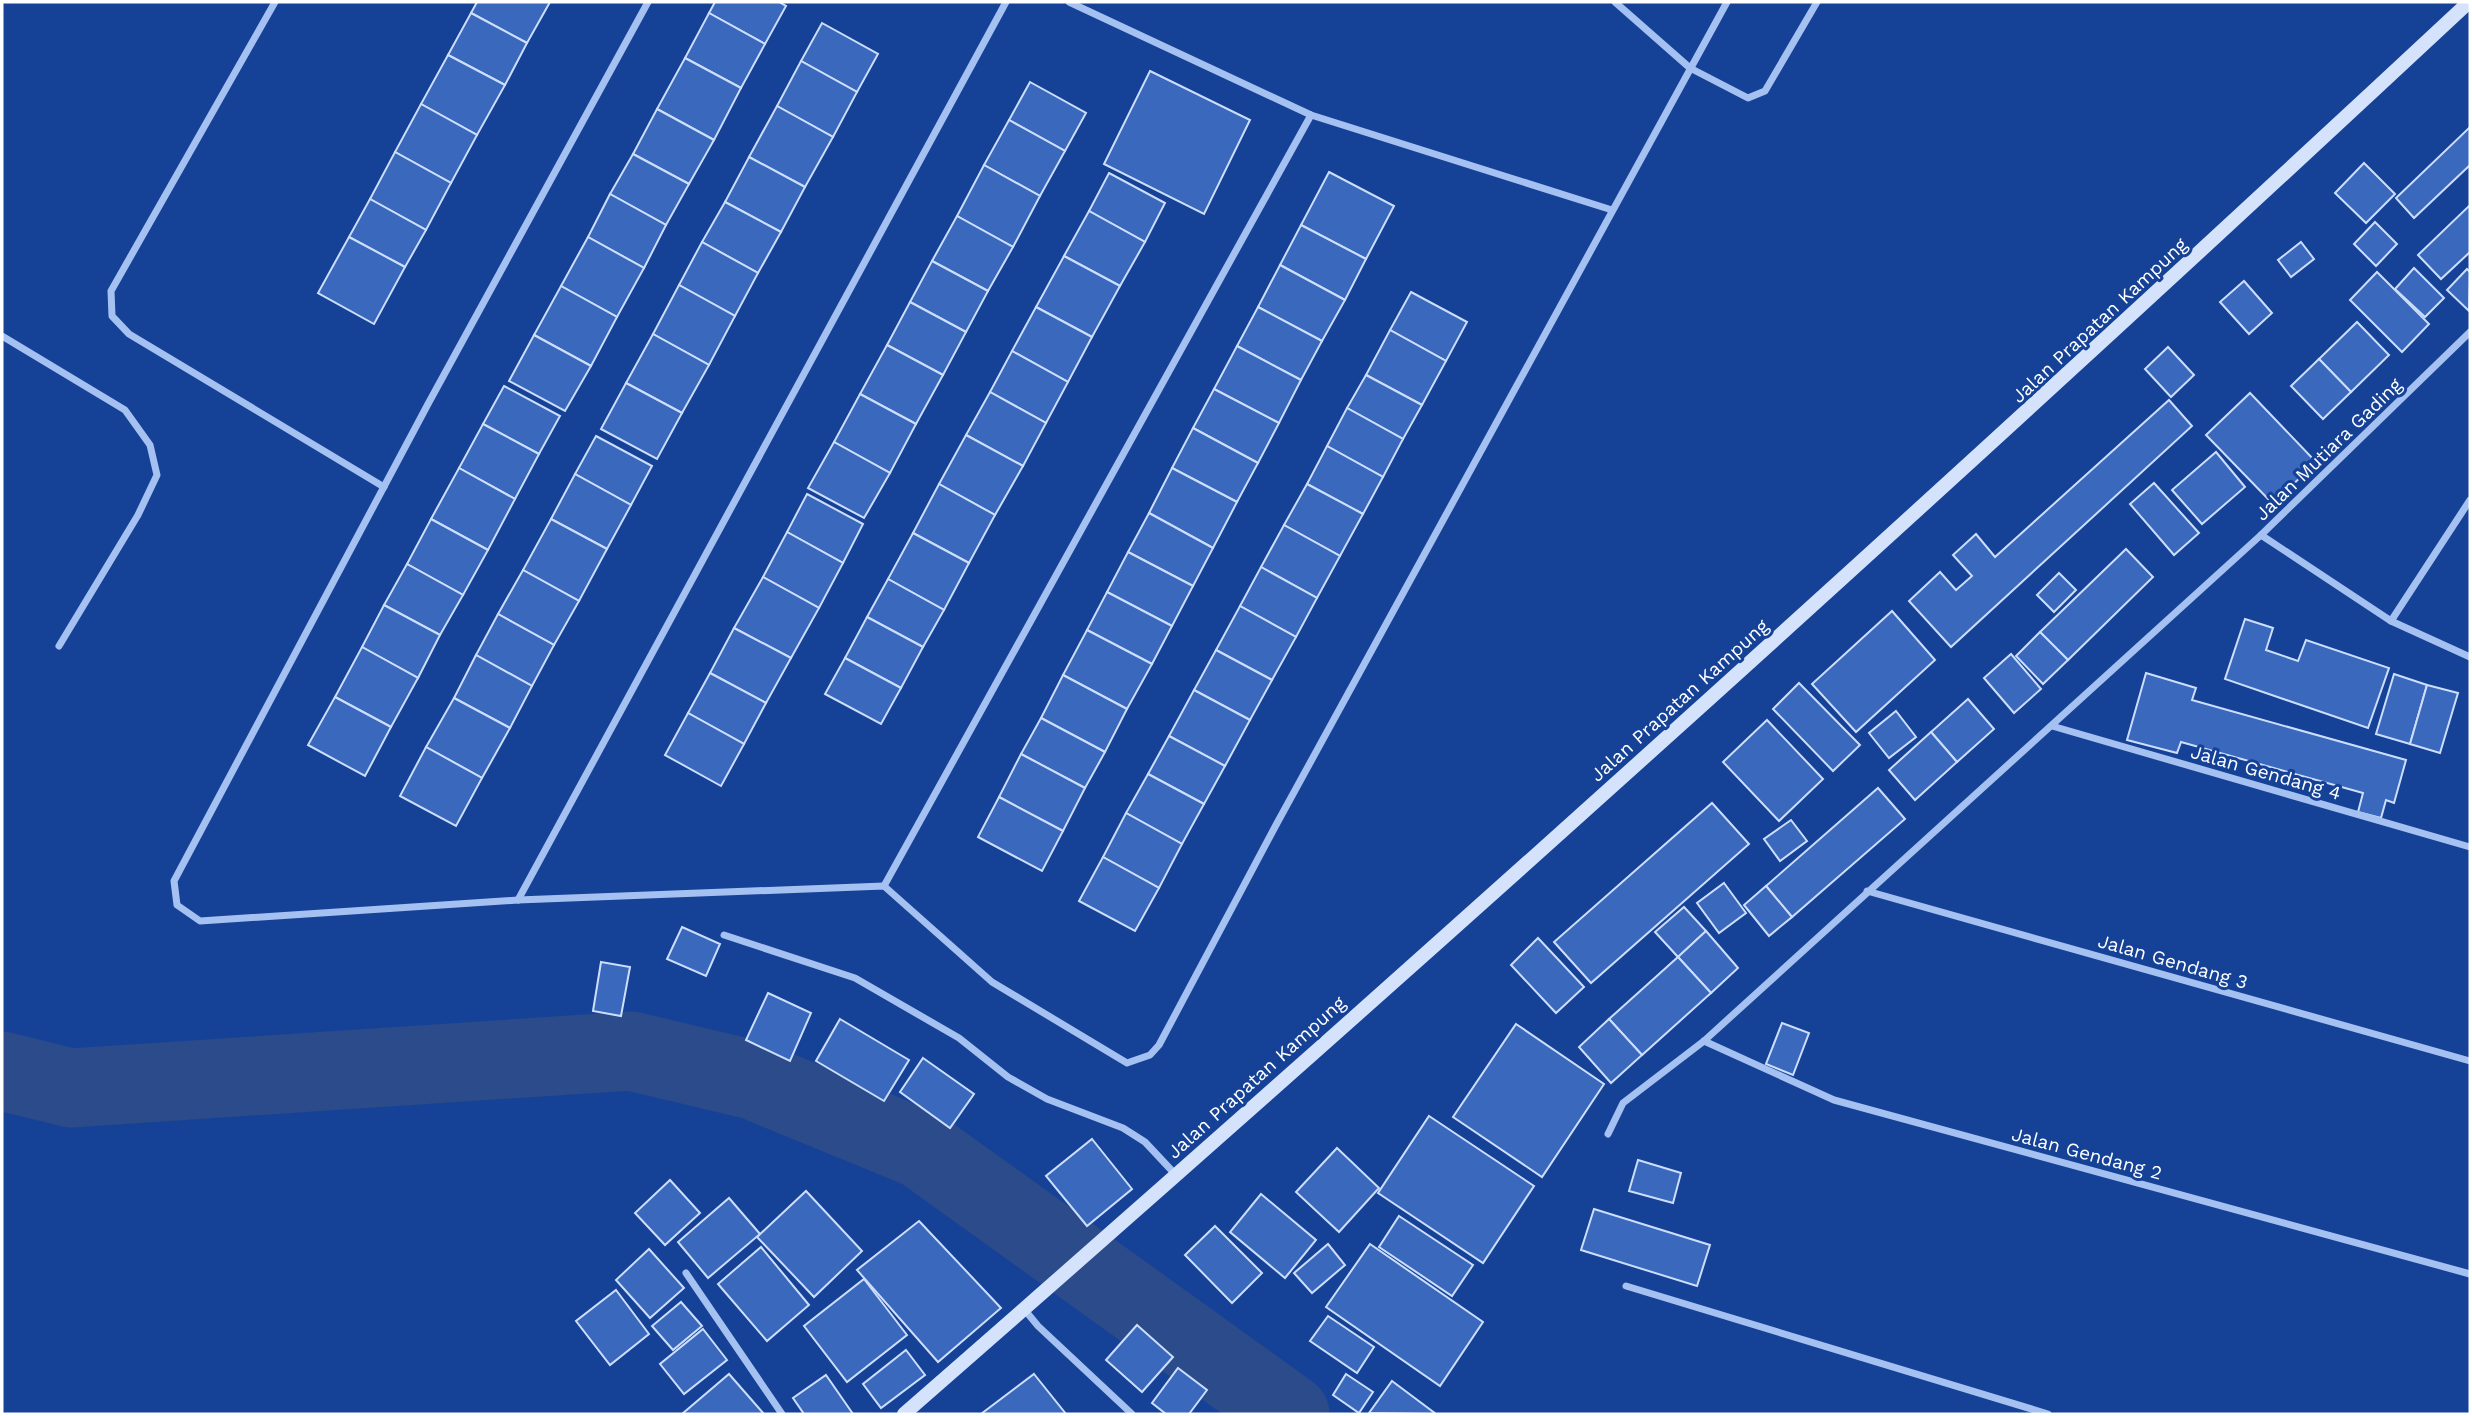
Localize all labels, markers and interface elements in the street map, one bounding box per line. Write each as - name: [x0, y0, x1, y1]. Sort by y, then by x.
- street label: Jalan Prapatan Kampung: [2007, 232, 2193, 408]
- street label: Jalan Mutiara Gading: [2250, 373, 2407, 525]
- street label: Jalan Prapatan Kampung: [1586, 614, 1774, 786]
- street label: Jalan Gendang 4: [2188, 740, 2344, 805]
- street label: Jalan Gendang 3: [2095, 929, 2250, 994]
- street label: Jalan Prapatan Kampung: [1163, 991, 1351, 1163]
- street label: Jalan Gendang 2: [2009, 1122, 2164, 1185]

